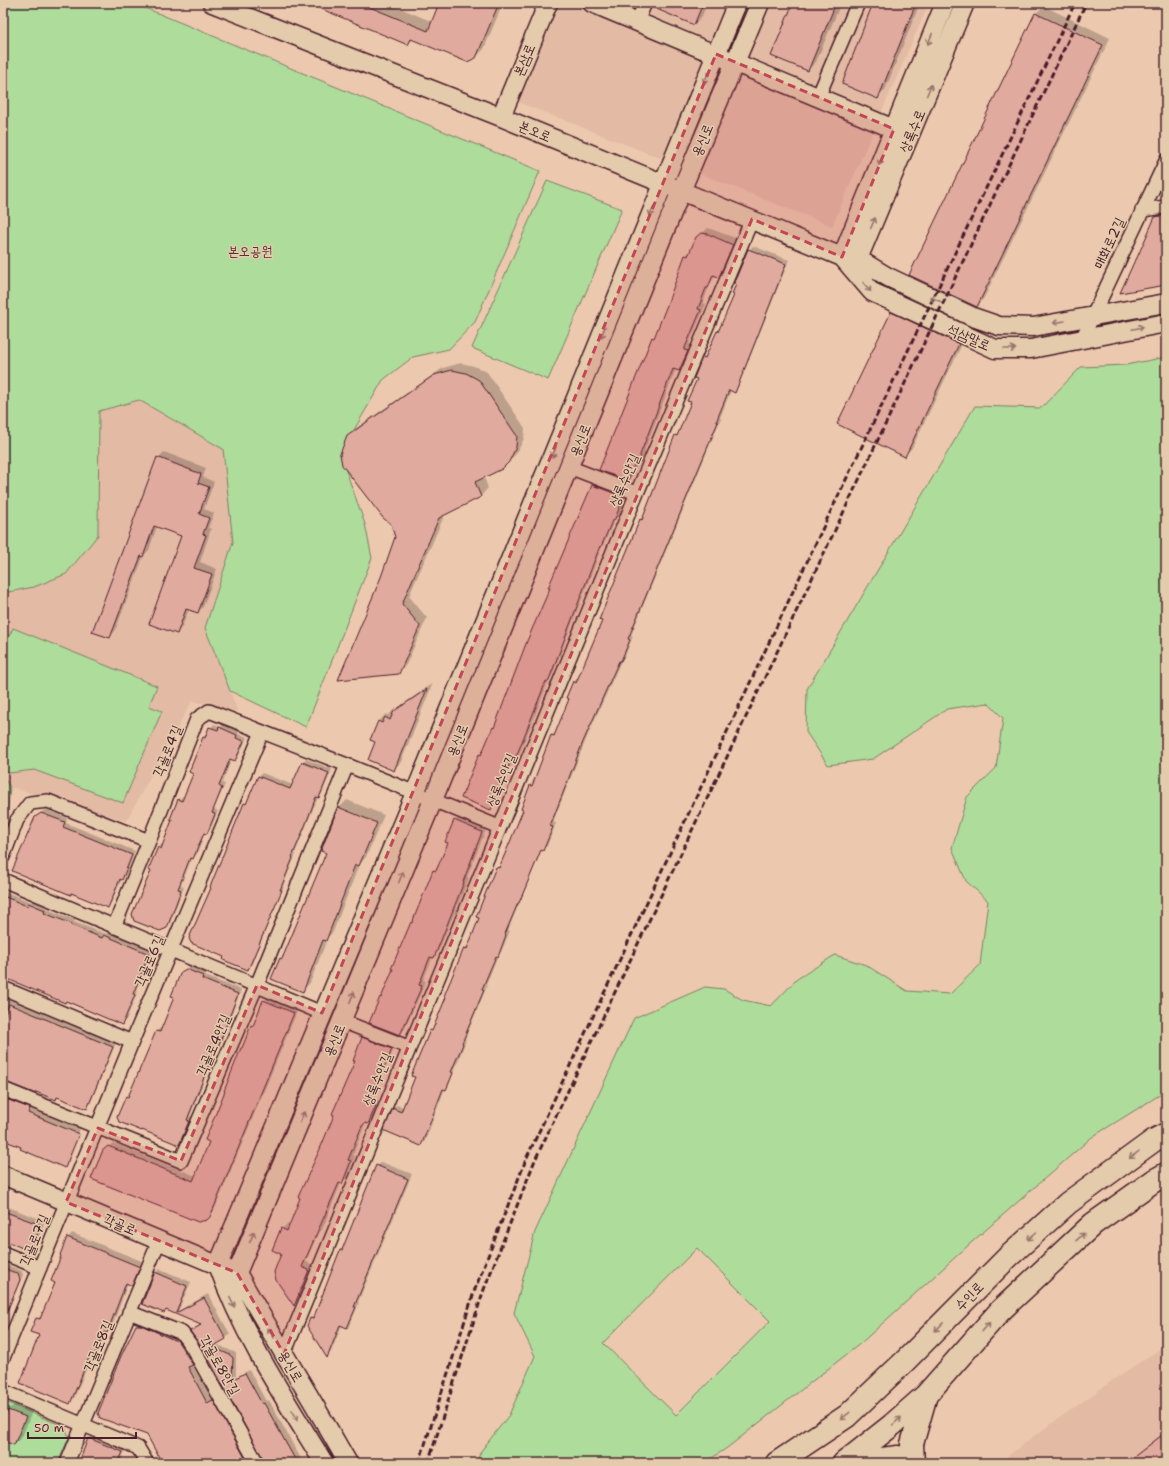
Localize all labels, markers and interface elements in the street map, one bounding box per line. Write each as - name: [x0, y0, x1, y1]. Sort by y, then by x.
- one-way arrow: [926, 33, 934, 45]
- street label: 본삼로: [509, 41, 539, 79]
- one-way arrow: [702, 71, 710, 83]
- one-way arrow: [925, 84, 933, 96]
- street label: 상록수로: [895, 107, 929, 155]
- street label: 본오로: [516, 116, 554, 146]
- street label: 용신로: [687, 121, 717, 159]
- one-way arrow: [877, 153, 885, 165]
- one-way arrow: [648, 205, 655, 217]
- street label: 매화로2길: [1089, 214, 1129, 272]
- one-way arrow: [870, 217, 877, 229]
- park label: 본오공원: [227, 242, 273, 260]
- one-way arrow: [863, 281, 872, 292]
- one-way arrow: [929, 295, 941, 302]
- one-way arrow: [1053, 318, 1066, 326]
- street label: 석삼말로: [945, 320, 993, 354]
- one-way arrow: [1131, 324, 1144, 332]
- one-way arrow: [599, 325, 606, 337]
- one-way arrow: [1003, 345, 1016, 353]
- street label: 용신로: [565, 421, 595, 459]
- one-way arrow: [549, 445, 557, 457]
- street label: 상록수안길: [605, 450, 644, 509]
- street label: 용신로: [442, 721, 472, 759]
- street label: 각골로4길: [148, 722, 186, 780]
- street label: 상록수안길: [482, 750, 520, 809]
- one-way arrow: [398, 872, 406, 884]
- street label: 각골로6길: [130, 932, 168, 990]
- one-way arrow: [348, 992, 356, 1004]
- street label: 각골로4안길: [192, 1010, 234, 1079]
- street label: 용신로: [319, 1021, 349, 1059]
- street label: 상록수안길: [358, 1049, 396, 1108]
- one-way arrow: [299, 1112, 306, 1124]
- one-way arrow: [1128, 1151, 1139, 1159]
- street label: 각골로: [101, 1209, 139, 1239]
- street label: 각골로7길: [15, 1211, 53, 1269]
- one-way arrow: [1026, 1231, 1037, 1240]
- one-way arrow: [249, 1232, 256, 1244]
- one-way arrow: [1074, 1233, 1084, 1242]
- street label: 수인로: [951, 1278, 987, 1314]
- one-way arrow: [229, 1295, 237, 1307]
- street label: 각골로8길: [79, 1317, 117, 1375]
- one-way arrow: [934, 1322, 944, 1332]
- one-way arrow: [981, 1322, 990, 1332]
- one-way arrow: [267, 1328, 275, 1339]
- street label: 각골로8안길: [196, 1332, 245, 1399]
- street label: 용신로: [275, 1347, 307, 1385]
- one-way arrow: [292, 1409, 300, 1421]
- one-way arrow: [839, 1412, 850, 1421]
- scale bar: [28, 1414, 136, 1440]
- one-way arrow: [891, 1417, 902, 1426]
- text: 50 m: [34, 1420, 64, 1436]

